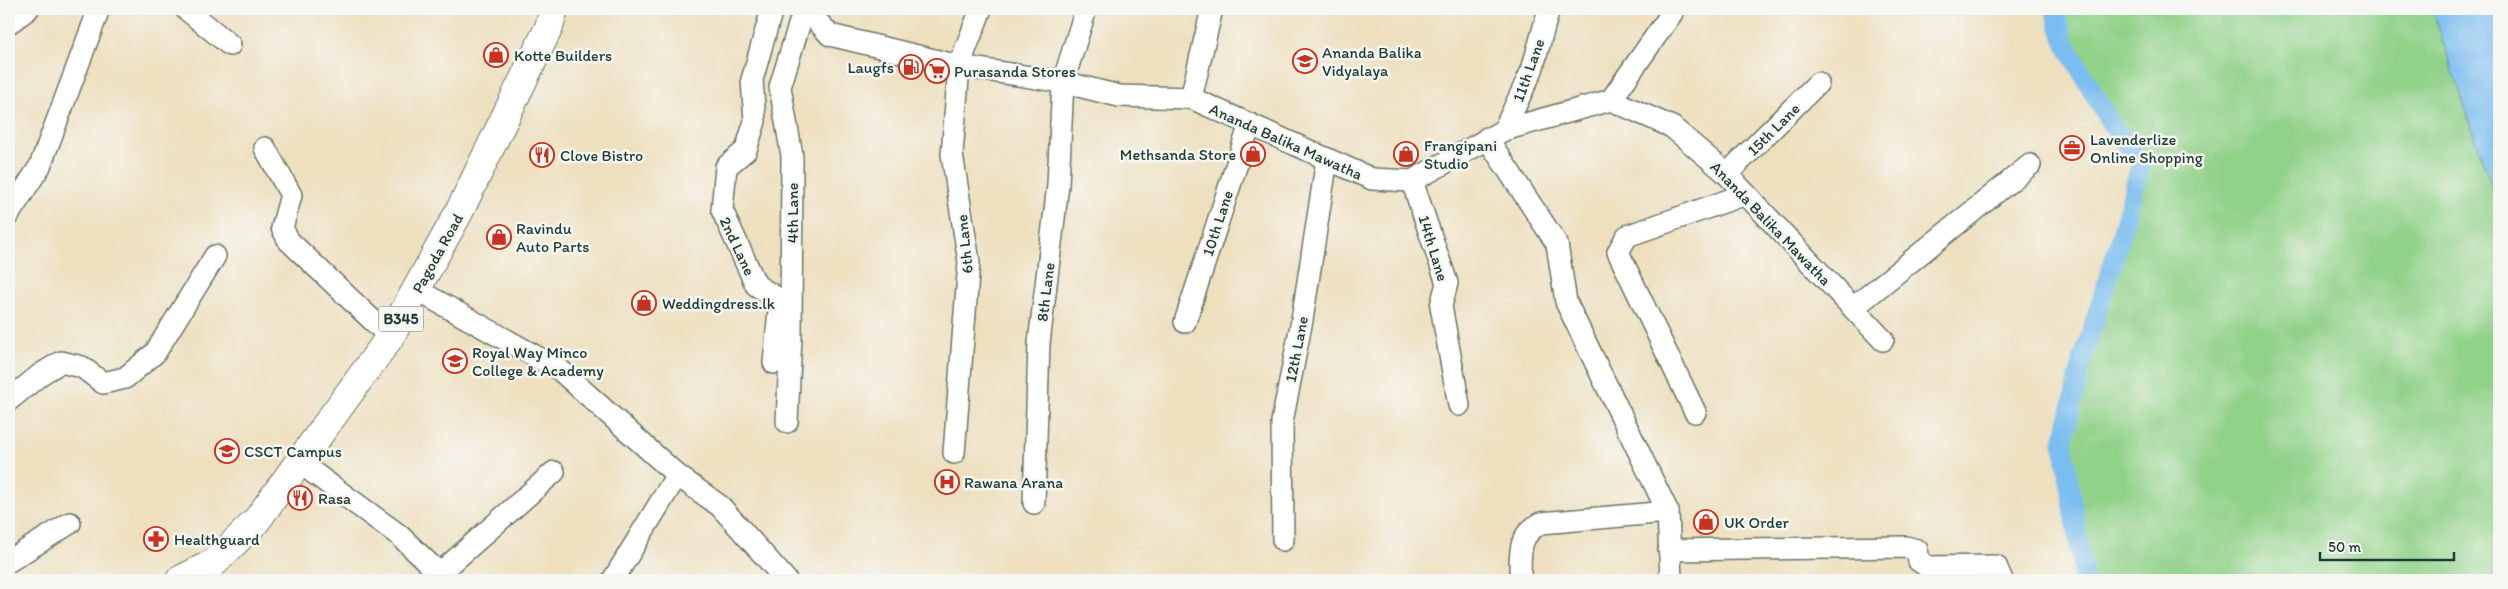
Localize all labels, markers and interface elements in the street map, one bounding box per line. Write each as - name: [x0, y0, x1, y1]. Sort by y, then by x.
- street label: 11th Lane: [1508, 36, 1549, 104]
- shop icon: Kotte Builders: [483, 42, 509, 68]
- place label: Ananda Balika Vidyalaya: [1322, 43, 1422, 80]
- place label: Kotte Builders: [514, 46, 612, 65]
- school or university icon: Ananda Balika Vidyalaya: [1292, 48, 1318, 74]
- fuel station icon: Laugfs: [898, 54, 924, 80]
- place label: Laugfs: [847, 58, 894, 77]
- supermarket icon: Purasanda Stores: [924, 58, 950, 84]
- place label: Purasanda Stores: [954, 62, 1076, 81]
- street label: Ananda Balika Mawatha: [1206, 99, 1365, 184]
- street label: 15th Lane: [1743, 99, 1804, 160]
- place label: Lavenderlize Online Shopping: [2090, 130, 2204, 167]
- office icon: Lavenderlize Online Shopping: [2059, 135, 2085, 161]
- place label: Frangipani Studio: [1424, 136, 1497, 173]
- shop icon: Methsanda Store: [1240, 141, 1266, 167]
- shop icon: Frangipani Studio: [1393, 141, 1419, 167]
- restaurant icon: Clove Bistro: [529, 142, 555, 168]
- place label: Methsanda Store: [1120, 145, 1236, 164]
- place label: Clove Bistro: [560, 146, 643, 165]
- street label: Ananda Balika Mawatha: [1706, 157, 1835, 289]
- street label: 4th Lane: [783, 183, 802, 243]
- street label: 10th Lane: [1198, 188, 1237, 259]
- street label: Pagoda Road: [408, 210, 467, 296]
- street label: 6th Lane: [952, 213, 977, 274]
- street label: 14th Lane: [1415, 213, 1453, 283]
- street label: 2nd Lane: [716, 214, 759, 279]
- place label: Ravindu Auto Parts: [516, 219, 589, 256]
- shop icon: Ravindu Auto Parts: [486, 224, 512, 250]
- street label: 8th Lane: [1032, 261, 1059, 323]
- shop icon: Weddingdress.lk: [631, 290, 657, 316]
- place label: Weddingdress.lk: [662, 294, 776, 313]
- road number: B345: [378, 306, 424, 332]
- street label: 12th Lane: [1281, 315, 1312, 384]
- place label: Royal Way Minco College & Academy: [472, 343, 604, 380]
- school or university icon: Royal Way Minco College & Academy: [442, 348, 468, 374]
- school or university icon: CSCT Campus: [214, 438, 240, 464]
- place label: CSCT Campus: [244, 442, 342, 461]
- hospital icon: Rawana Arana: [934, 469, 960, 495]
- place label: Rawana Arana: [964, 473, 1063, 492]
- restaurant icon: Rasa: [287, 485, 313, 511]
- place label: Rasa: [318, 489, 351, 508]
- shop icon: UK Order: [1693, 509, 1719, 535]
- place label: UK Order: [1724, 513, 1790, 532]
- pharmacy icon: Healthguard: [143, 526, 169, 552]
- scale bar: [2320, 529, 2454, 561]
- place label: Healthguard: [174, 530, 260, 549]
- text: 50 m: [2328, 538, 2361, 556]

